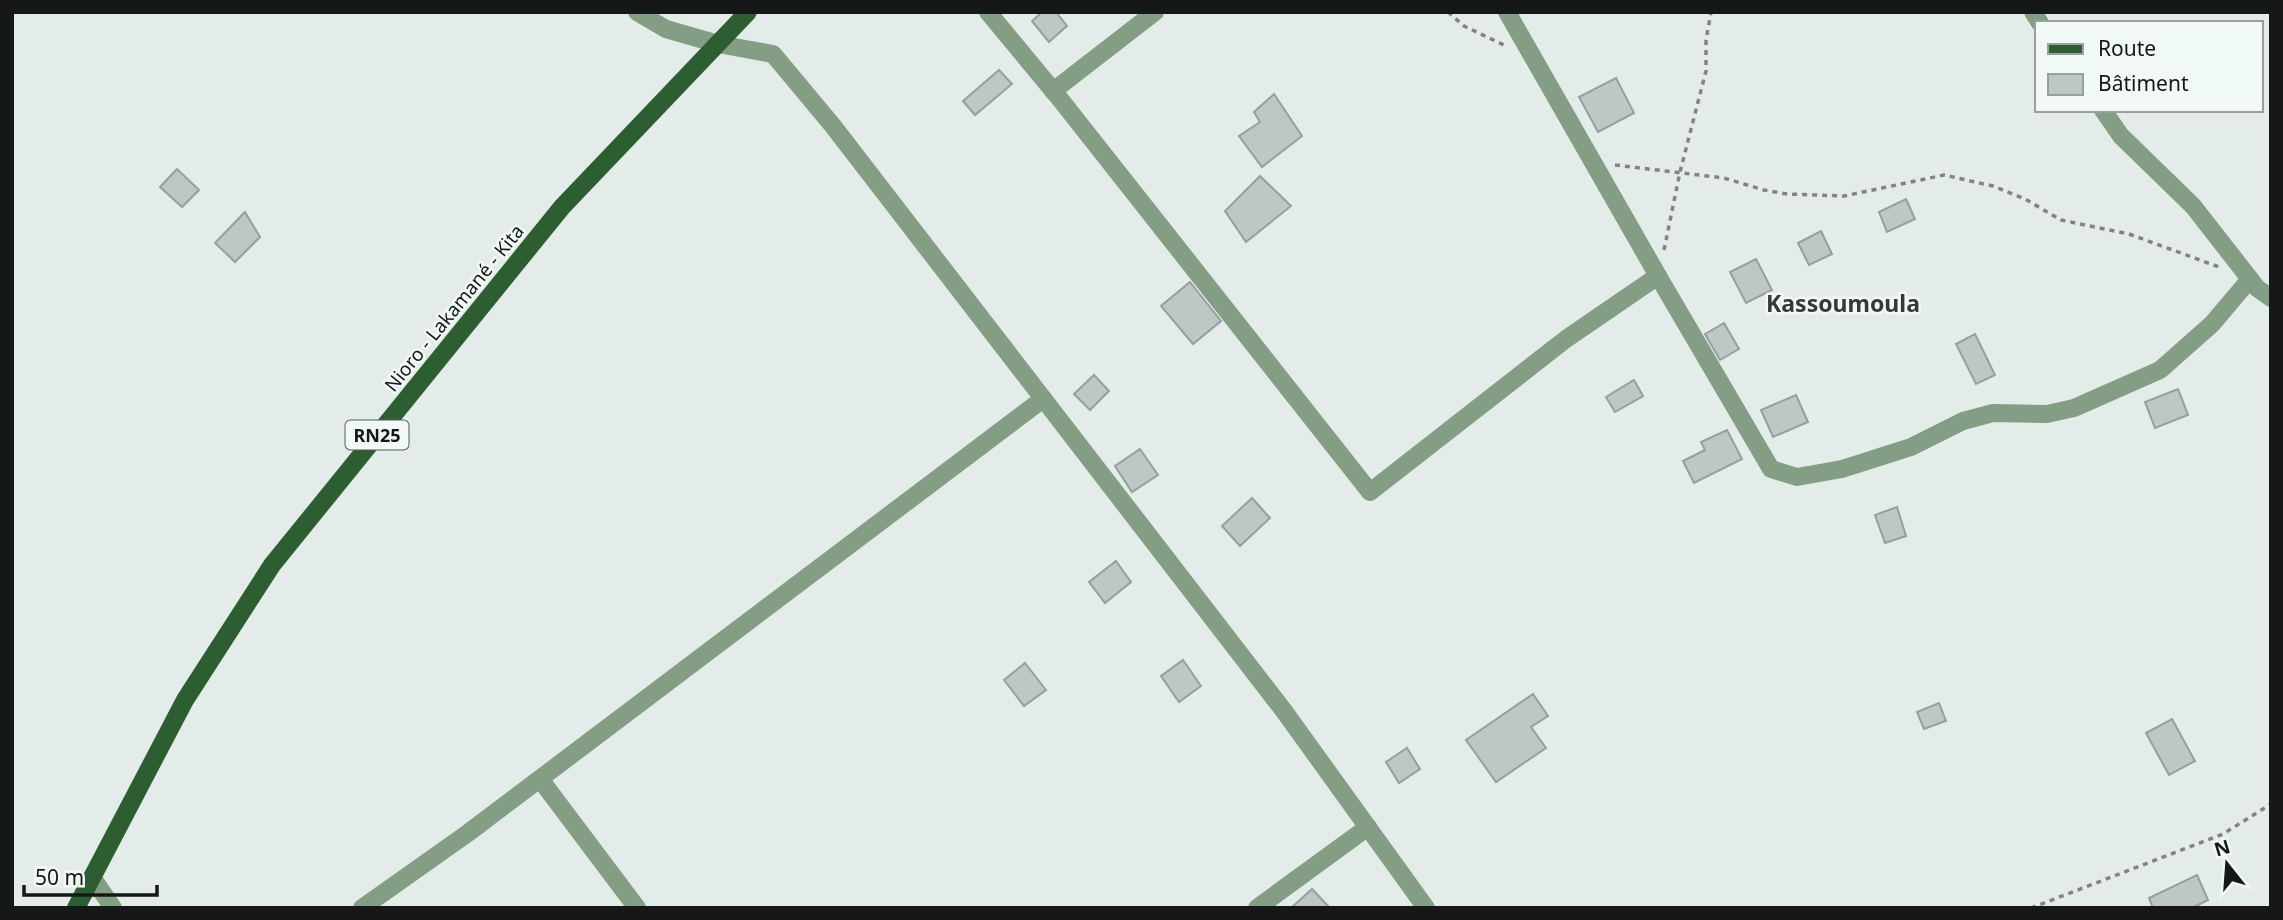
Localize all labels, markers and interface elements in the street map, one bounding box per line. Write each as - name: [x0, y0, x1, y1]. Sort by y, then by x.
- legend: [2035, 21, 2262, 112]
- text: Route: [2098, 34, 2156, 62]
- text: Bâtiment: [2098, 69, 2189, 97]
- street label: Nioro - Lakamané - Kita: [378, 219, 530, 397]
- district label: Kassoumoula: [1766, 287, 1920, 319]
- road number: RN25: [346, 421, 408, 450]
- north arrow: [2192, 829, 2262, 899]
- text: N: [2211, 833, 2233, 862]
- scale bar: [24, 853, 158, 897]
- text: 50 m: [35, 863, 84, 891]

